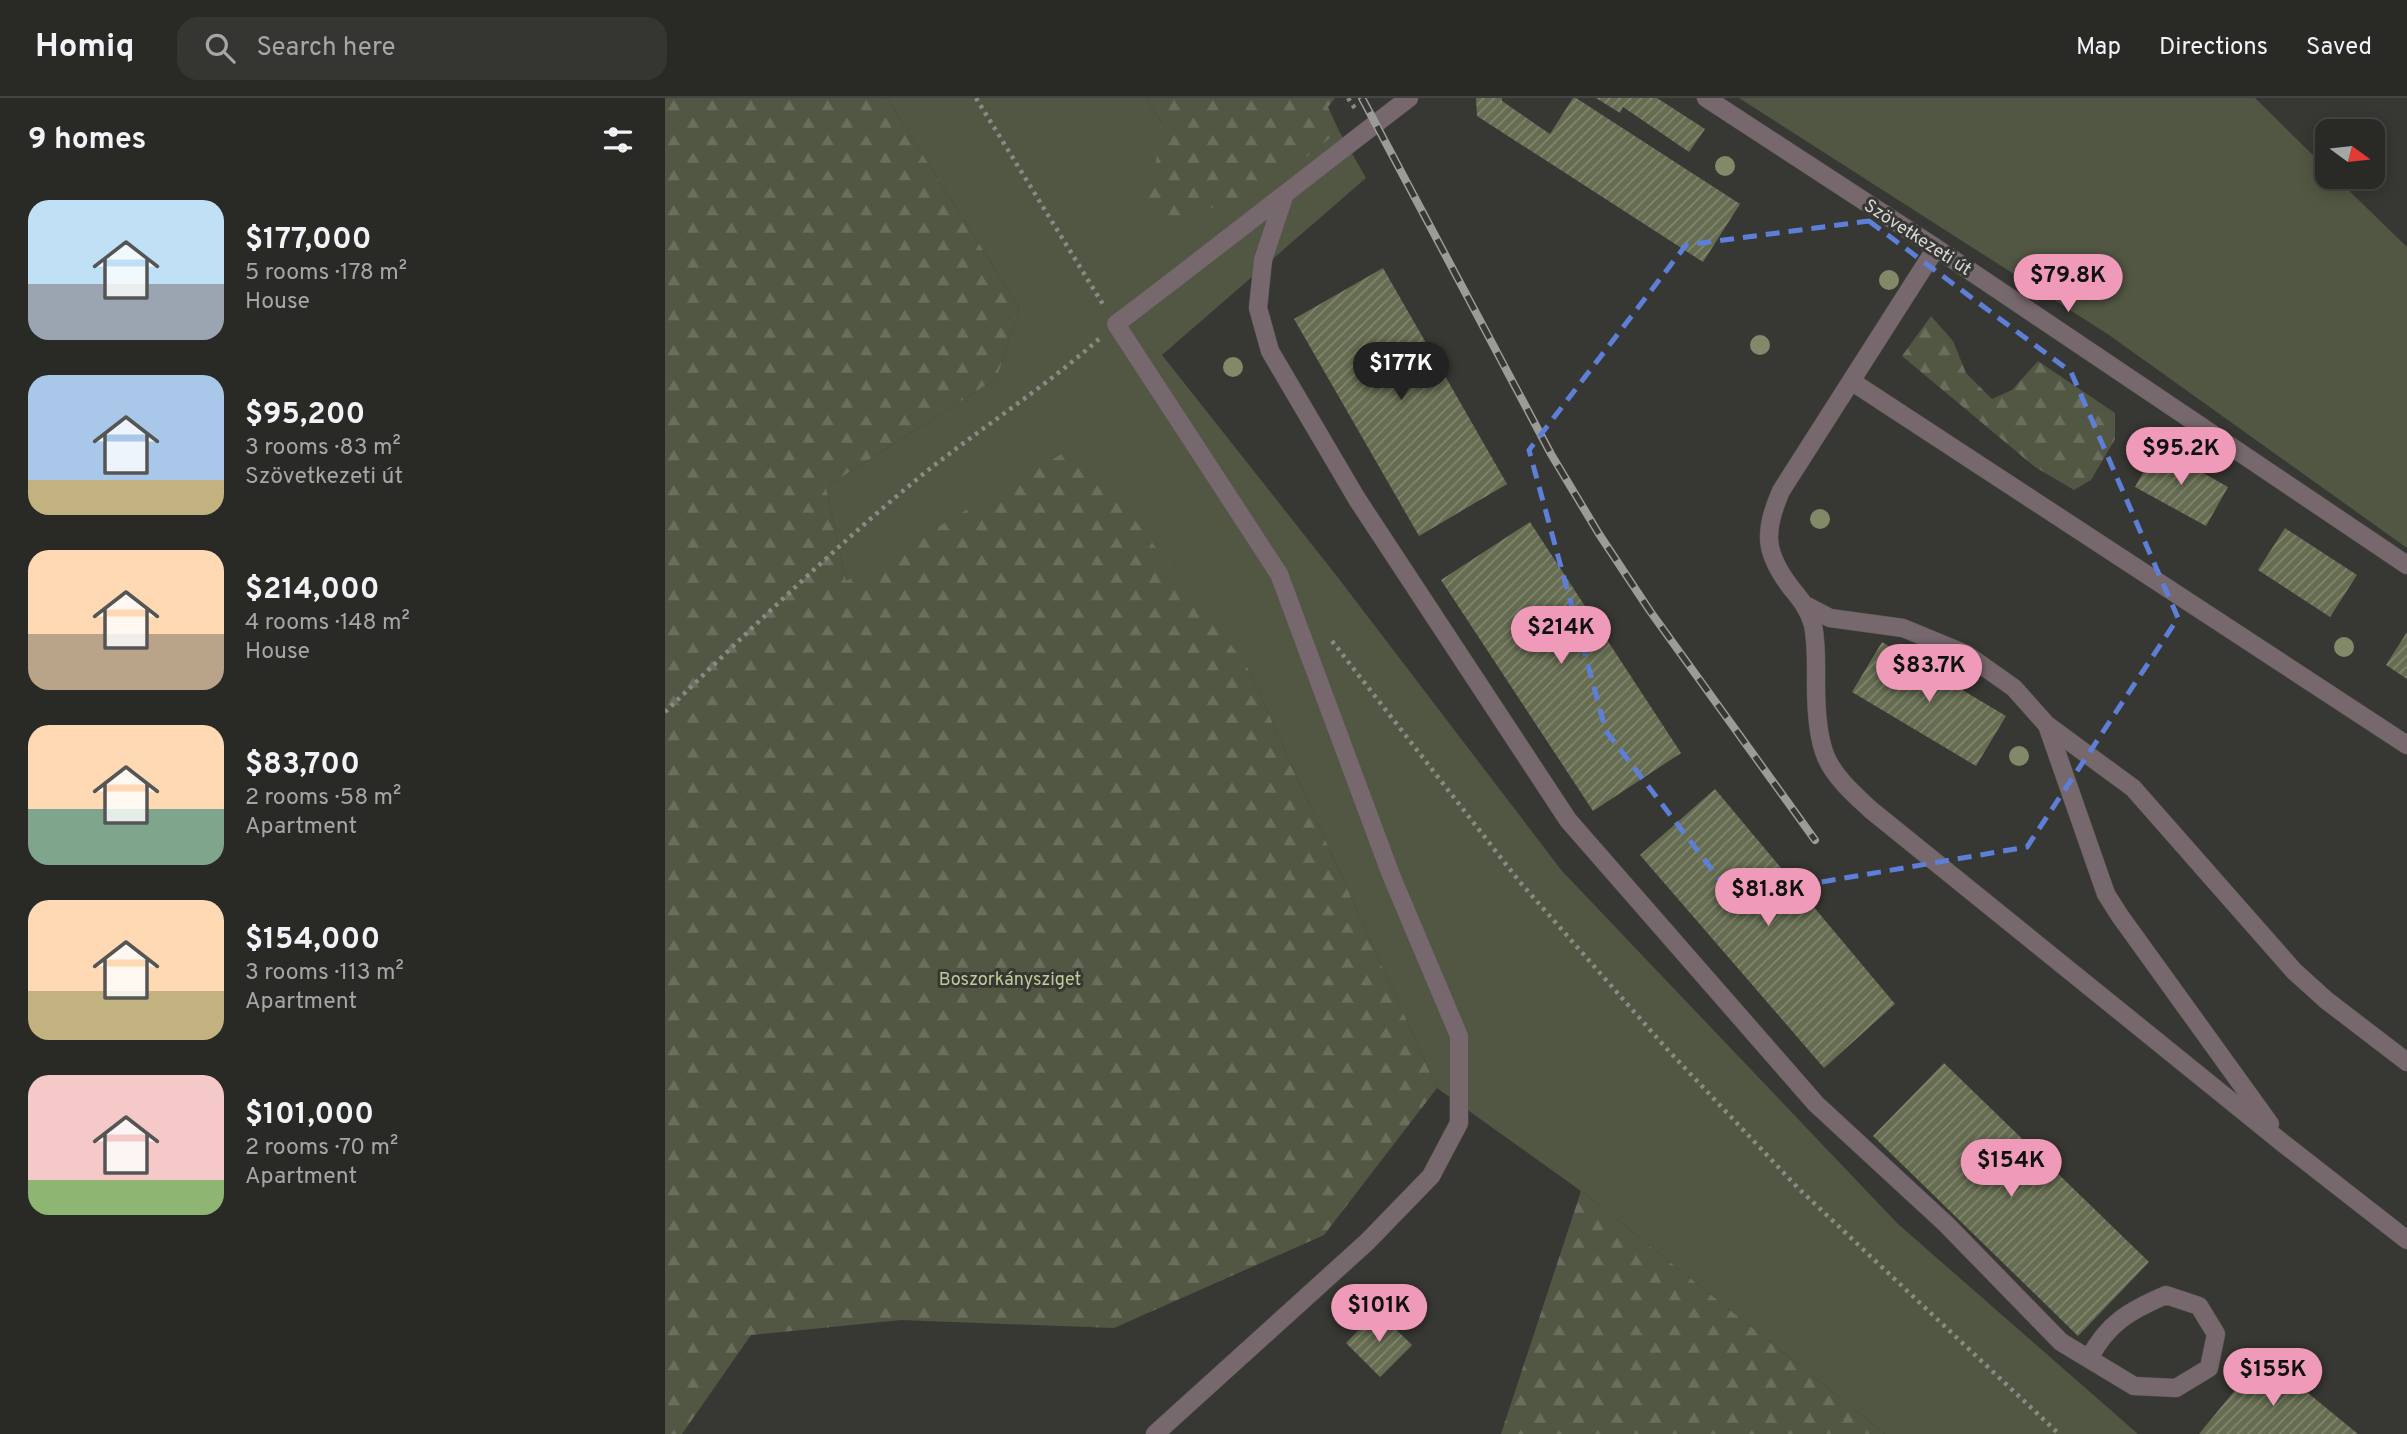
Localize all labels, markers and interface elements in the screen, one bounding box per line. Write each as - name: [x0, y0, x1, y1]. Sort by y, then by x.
- search box: [177, 17, 667, 80]
- text: Homiq: [35, 27, 135, 69]
- icon: search: [201, 29, 239, 67]
- text: Search here: [257, 32, 395, 65]
- text: Map: [2076, 33, 2121, 63]
- text: Directions: [2159, 33, 2268, 63]
- text: Saved: [2306, 33, 2372, 63]
- north arrow: [2315, 119, 2385, 189]
- map controls: [2315, 119, 2385, 189]
- icon: filters: [599, 121, 637, 159]
- text: 9 homes: [28, 122, 146, 159]
- street label: Szövetkezeti út: [1859, 195, 1975, 282]
- text: $177,000: [245, 222, 372, 259]
- icon: home: [84, 228, 168, 312]
- pin: $79.8K: [2011, 254, 2125, 314]
- text: 5 rooms · 178 m²: [245, 259, 407, 288]
- text: $79.8K: [2030, 262, 2106, 291]
- text: House: [245, 288, 310, 317]
- pin: $177K: [1352, 342, 1450, 402]
- text: $177K: [1369, 350, 1433, 379]
- text: $95,200: [245, 397, 365, 434]
- icon: home: [84, 403, 168, 487]
- pin: $95.2K: [2124, 428, 2238, 487]
- text: 3 rooms · 83 m²: [245, 434, 401, 463]
- text: $95.2K: [2142, 435, 2220, 464]
- text: Szövetkezeti út: [245, 463, 403, 492]
- text: $214,000: [245, 572, 380, 609]
- icon: home: [84, 578, 168, 662]
- pin: $214K: [1512, 606, 1610, 666]
- text: 4 rooms · 148 m²: [245, 609, 410, 638]
- text: $214K: [1527, 614, 1595, 643]
- text: House: [245, 638, 310, 667]
- pin: $83.7K: [1872, 644, 1986, 704]
- text: $83.7K: [1892, 652, 1966, 681]
- text: $83,700: [245, 747, 360, 784]
- icon: home: [84, 753, 168, 837]
- text: 2 rooms · 58 m²: [245, 784, 401, 813]
- text: Apartment: [245, 813, 357, 842]
- pin: $81.8K: [1711, 868, 1825, 928]
- text: $81.8K: [1731, 876, 1805, 905]
- text: $154,000: [245, 922, 380, 959]
- icon: home: [84, 928, 168, 1012]
- text: 3 rooms · 113 m²: [245, 959, 404, 988]
- park label: Boszorkánysziget: [939, 969, 1081, 992]
- text: Apartment: [245, 988, 357, 1017]
- text: $101,000: [245, 1097, 374, 1134]
- icon: home: [84, 1103, 168, 1187]
- text: 2 rooms · 70 m²: [245, 1134, 398, 1163]
- pin: $154K: [1962, 1140, 2060, 1199]
- text: $154K: [1977, 1147, 2045, 1176]
- text: Apartment: [245, 1163, 357, 1192]
- pin: $101K: [1330, 1284, 1428, 1344]
- text: $101K: [1347, 1292, 1411, 1321]
- pin: $155K: [2224, 1348, 2322, 1408]
- text: $155K: [2239, 1356, 2307, 1385]

